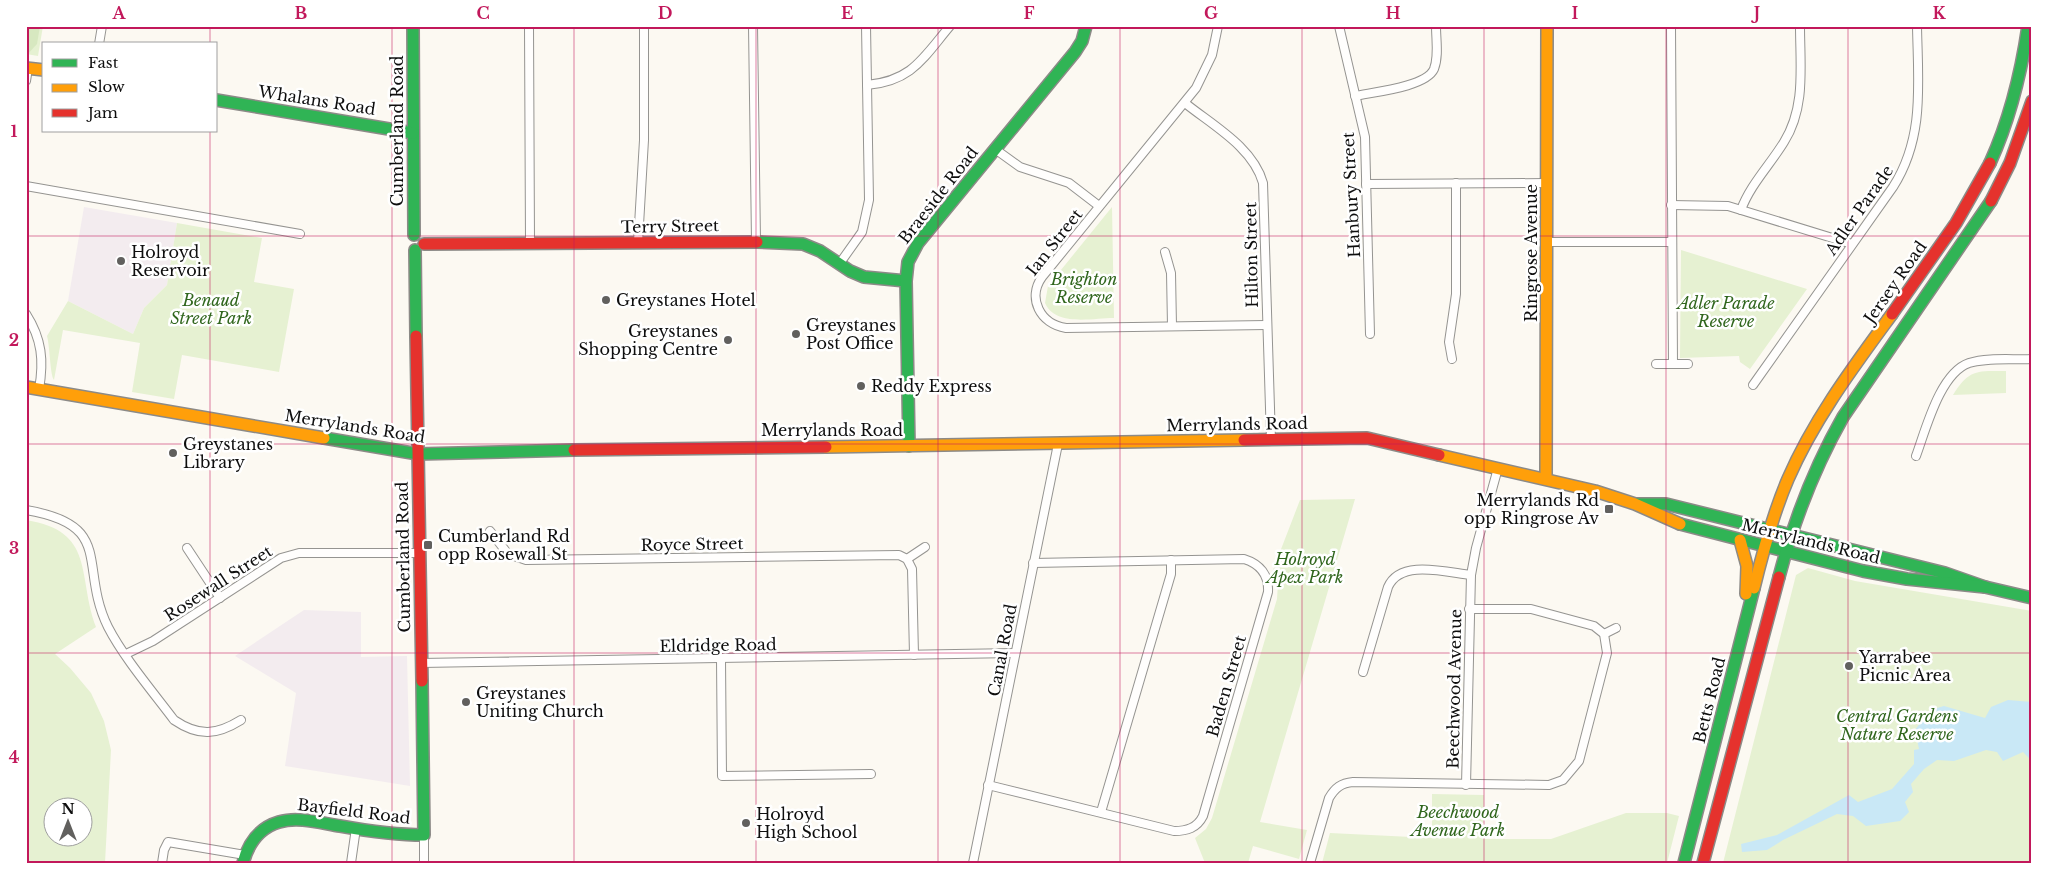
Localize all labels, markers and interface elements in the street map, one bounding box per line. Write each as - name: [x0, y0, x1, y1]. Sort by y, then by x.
- text: A: [112, 3, 127, 23]
- text: B: [295, 3, 308, 23]
- text: C: [476, 3, 490, 23]
- text: D: [658, 3, 672, 23]
- text: E: [841, 3, 853, 23]
- text: F: [1023, 3, 1035, 23]
- text: G: [1204, 3, 1218, 23]
- text: H: [1385, 3, 1401, 23]
- text: I: [1572, 3, 1579, 23]
- text: J: [1751, 3, 1760, 23]
- text: K: [1932, 3, 1946, 23]
- legend: [42, 42, 218, 132]
- text: Fast: [88, 53, 119, 72]
- street label: Cumberland Road: [387, 55, 407, 207]
- text: Slow: [88, 77, 125, 96]
- street label: Whalans Road: [256, 81, 377, 119]
- text: Jam: [86, 103, 118, 122]
- text: 1: [11, 121, 18, 141]
- street label: Hanbury Street: [1338, 132, 1364, 258]
- street label: Braeside Road: [894, 142, 982, 248]
- street label: Adler Parade: [1820, 161, 1897, 260]
- street label: Ringrose Avenue: [1521, 184, 1541, 322]
- street label: Hilton Street: [1240, 202, 1262, 308]
- street label: Ian Street: [1022, 205, 1086, 279]
- street label: Terry Street: [621, 215, 719, 237]
- street label: Jersey Road: [1858, 237, 1931, 329]
- place label: Holroyd Reservoir: [131, 242, 210, 280]
- marker: Holroyd Reservoir: [115, 255, 127, 267]
- park label: Brighton Reserve: [1050, 269, 1117, 307]
- park label: Benaud Street Park: [170, 290, 252, 328]
- place label: Greystanes Hotel: [616, 290, 756, 310]
- park label: Adler Parade Reserve: [1675, 293, 1775, 331]
- marker: Greystanes Hotel: [600, 294, 612, 306]
- place label: Greystanes Post Office: [806, 315, 896, 353]
- place label: Greystanes Shopping Centre: [578, 321, 718, 359]
- marker: Greystanes Post Office: [790, 328, 802, 340]
- text: 2: [9, 330, 19, 350]
- marker: Greystanes Shopping Centre: [722, 334, 734, 346]
- place label: Reddy Express: [871, 376, 992, 396]
- marker: Reddy Express: [855, 380, 867, 392]
- street label: Merrylands Road: [283, 405, 427, 447]
- street label: Merrylands Road: [1166, 413, 1308, 435]
- street label: Merrylands Road: [761, 420, 903, 440]
- place label: Greystanes Library: [183, 434, 273, 472]
- marker: Greystanes Library: [167, 447, 179, 459]
- street label: Cumberland Road: [392, 481, 414, 633]
- place label: Merrylands Rd opp Ringrose Av: [1464, 490, 1599, 528]
- marker: Merrylands Rd opp Ringrose Av: [1603, 503, 1615, 515]
- street label: Merrylands Road: [1740, 514, 1882, 568]
- place label: Cumberland Rd opp Rosewall St: [438, 526, 570, 564]
- street label: Royce Street: [640, 533, 744, 555]
- text: 3: [9, 538, 19, 558]
- marker: Cumberland Rd opp Rosewall St: [422, 539, 434, 551]
- street label: Rosewall Street: [160, 541, 276, 625]
- park label: Holroyd Apex Park: [1265, 549, 1343, 587]
- street label: Canal Road: [983, 602, 1021, 698]
- street label: Beechwood Avenue: [1443, 609, 1465, 769]
- street label: Baden Street: [1202, 633, 1250, 739]
- street label: Eldridge Road: [659, 634, 777, 656]
- place label: Yarrabee Picnic Area: [1858, 647, 1951, 685]
- street label: Betts Road: [1689, 655, 1729, 745]
- marker: Yarrabee Picnic Area: [1843, 660, 1855, 672]
- place label: Greystanes Uniting Church: [476, 683, 604, 721]
- marker: Greystanes Uniting Church: [460, 696, 472, 708]
- park label: Central Gardens Nature Reserve: [1836, 706, 1958, 744]
- text: 4: [9, 747, 19, 767]
- street label: Bayfield Road: [296, 794, 412, 828]
- north arrow: [42, 796, 92, 846]
- text: N: [61, 800, 75, 818]
- park label: Beechwood Avenue Park: [1409, 802, 1505, 840]
- place label: Holroyd High School: [756, 804, 857, 842]
- marker: Holroyd High School: [740, 817, 752, 829]

